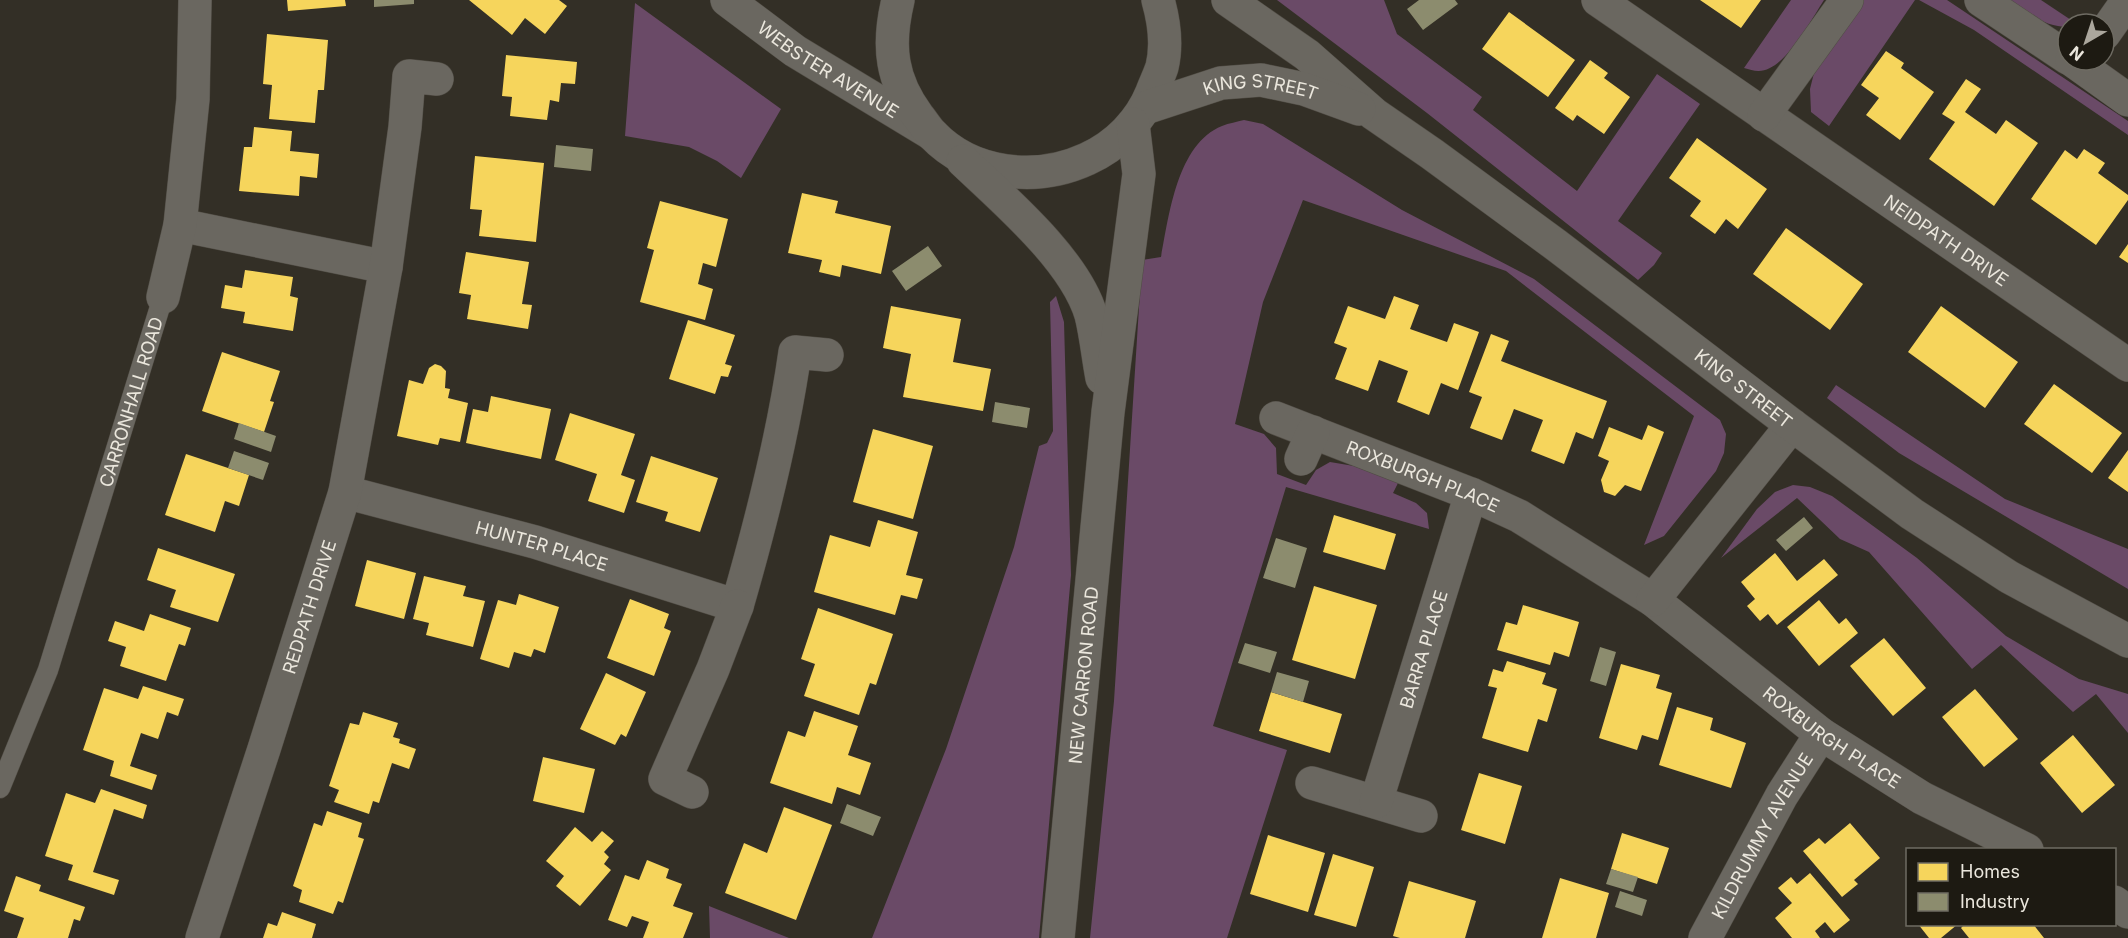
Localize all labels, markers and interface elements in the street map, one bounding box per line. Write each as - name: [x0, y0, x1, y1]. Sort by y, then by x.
- north arrow: [2056, 12, 2116, 72]
- street label: WEBSTER AVENUE: [754, 16, 903, 122]
- text: N: [2066, 42, 2088, 65]
- street label: KING STREET: [1200, 69, 1321, 104]
- street label: NEIDPATH DRIVE: [1880, 190, 2012, 290]
- street label: CARRONHALL ROAD: [95, 314, 167, 490]
- street label: KING STREET: [1691, 344, 1797, 432]
- street label: ROXBURGH PLACE: [1343, 436, 1503, 516]
- street label: HUNTER PLACE: [473, 516, 611, 575]
- street label: REDPATH DRIVE: [278, 537, 340, 676]
- street label: NEW CARRON ROAD: [1064, 586, 1102, 765]
- street label: BARRA PLACE: [1395, 588, 1451, 711]
- street label: ROXBURGH PLACE: [1759, 682, 1905, 792]
- street label: KILDRUMMY AVENUE: [1707, 749, 1817, 922]
- legend: [1906, 848, 2116, 926]
- text: Homes: [1960, 861, 2020, 882]
- text: Industry: [1960, 891, 2030, 912]

